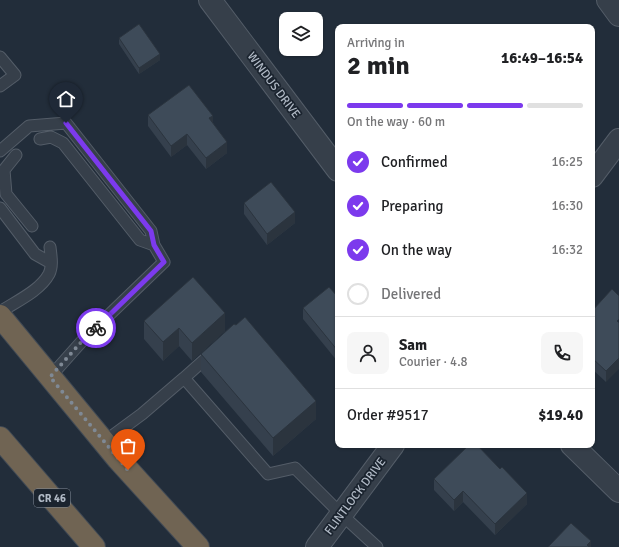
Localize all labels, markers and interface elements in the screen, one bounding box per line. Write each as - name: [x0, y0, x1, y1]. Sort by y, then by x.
- map controls: [279, 12, 323, 56]
- button: layers: [279, 12, 323, 56]
- text: Arriving in: [347, 35, 405, 51]
- street label: WINDUS DRIVE: [244, 49, 304, 122]
- text: 16:49–16:54: [501, 49, 583, 67]
- text: 2 min: [347, 50, 410, 82]
- pin: [49, 82, 83, 123]
- icon: home: [55, 88, 77, 110]
- text: On the way · 60 m: [347, 114, 445, 130]
- icon: check: [347, 151, 369, 173]
- text: Confirmed: [381, 153, 448, 171]
- text: 16:25: [551, 154, 583, 170]
- icon: check: [347, 195, 369, 217]
- text: Preparing: [381, 197, 444, 215]
- text: 16:30: [551, 198, 583, 214]
- icon: check: [347, 239, 369, 261]
- text: On the way: [381, 241, 452, 259]
- text: 16:32: [551, 242, 583, 258]
- text: Delivered: [381, 285, 441, 303]
- courier: [76, 308, 116, 348]
- icon: bike: [85, 317, 107, 339]
- button: person: [347, 332, 389, 374]
- button: phone: [541, 332, 583, 374]
- text: Sam: [399, 336, 427, 354]
- text: Courier · 4.8: [399, 354, 468, 370]
- text: Order #9517: [347, 406, 429, 424]
- text: $19.40: [538, 406, 583, 424]
- pin: [111, 429, 145, 470]
- icon: bag: [117, 435, 139, 457]
- street label: FLINTLOCK DRIVE: [321, 454, 390, 538]
- road number: CR 46: [34, 489, 70, 507]

